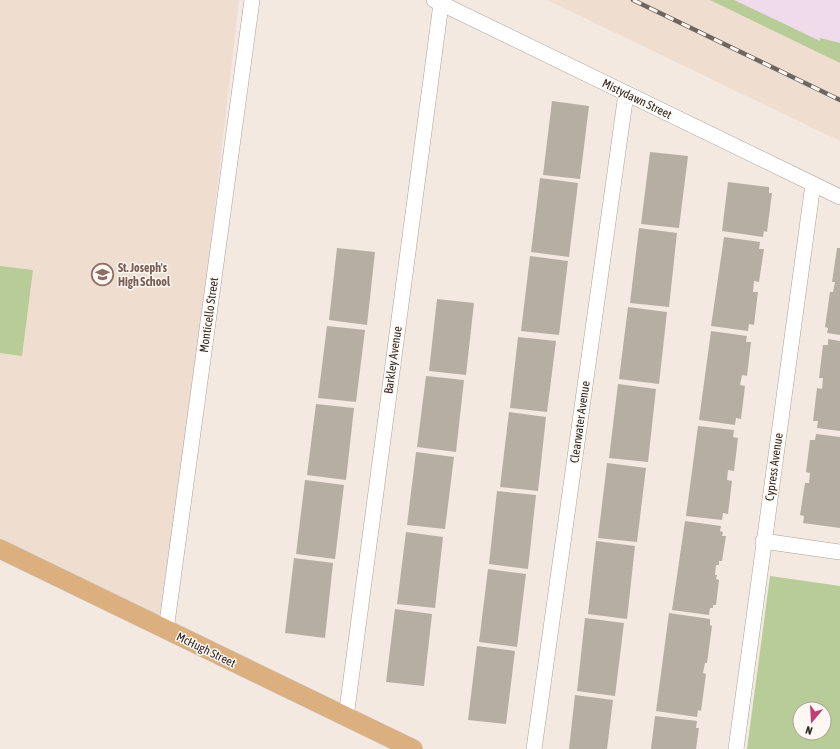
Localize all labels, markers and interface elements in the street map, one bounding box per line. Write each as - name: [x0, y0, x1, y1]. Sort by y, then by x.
- street label: Mistydawn Street: [600, 76, 675, 122]
- place label: St. Joseph's High School: [118, 261, 171, 289]
- school or university icon: St. Joseph's High School: [90, 262, 116, 288]
- street label: Monticello Street: [197, 276, 221, 353]
- street label: Barkley Avenue: [381, 325, 405, 395]
- street label: Clearwater Avenue: [567, 380, 593, 464]
- street label: Cypress Avenue: [762, 432, 786, 502]
- street label: McHugh Street: [174, 630, 238, 671]
- north arrow: [792, 701, 832, 741]
- text: N: [804, 724, 814, 737]

